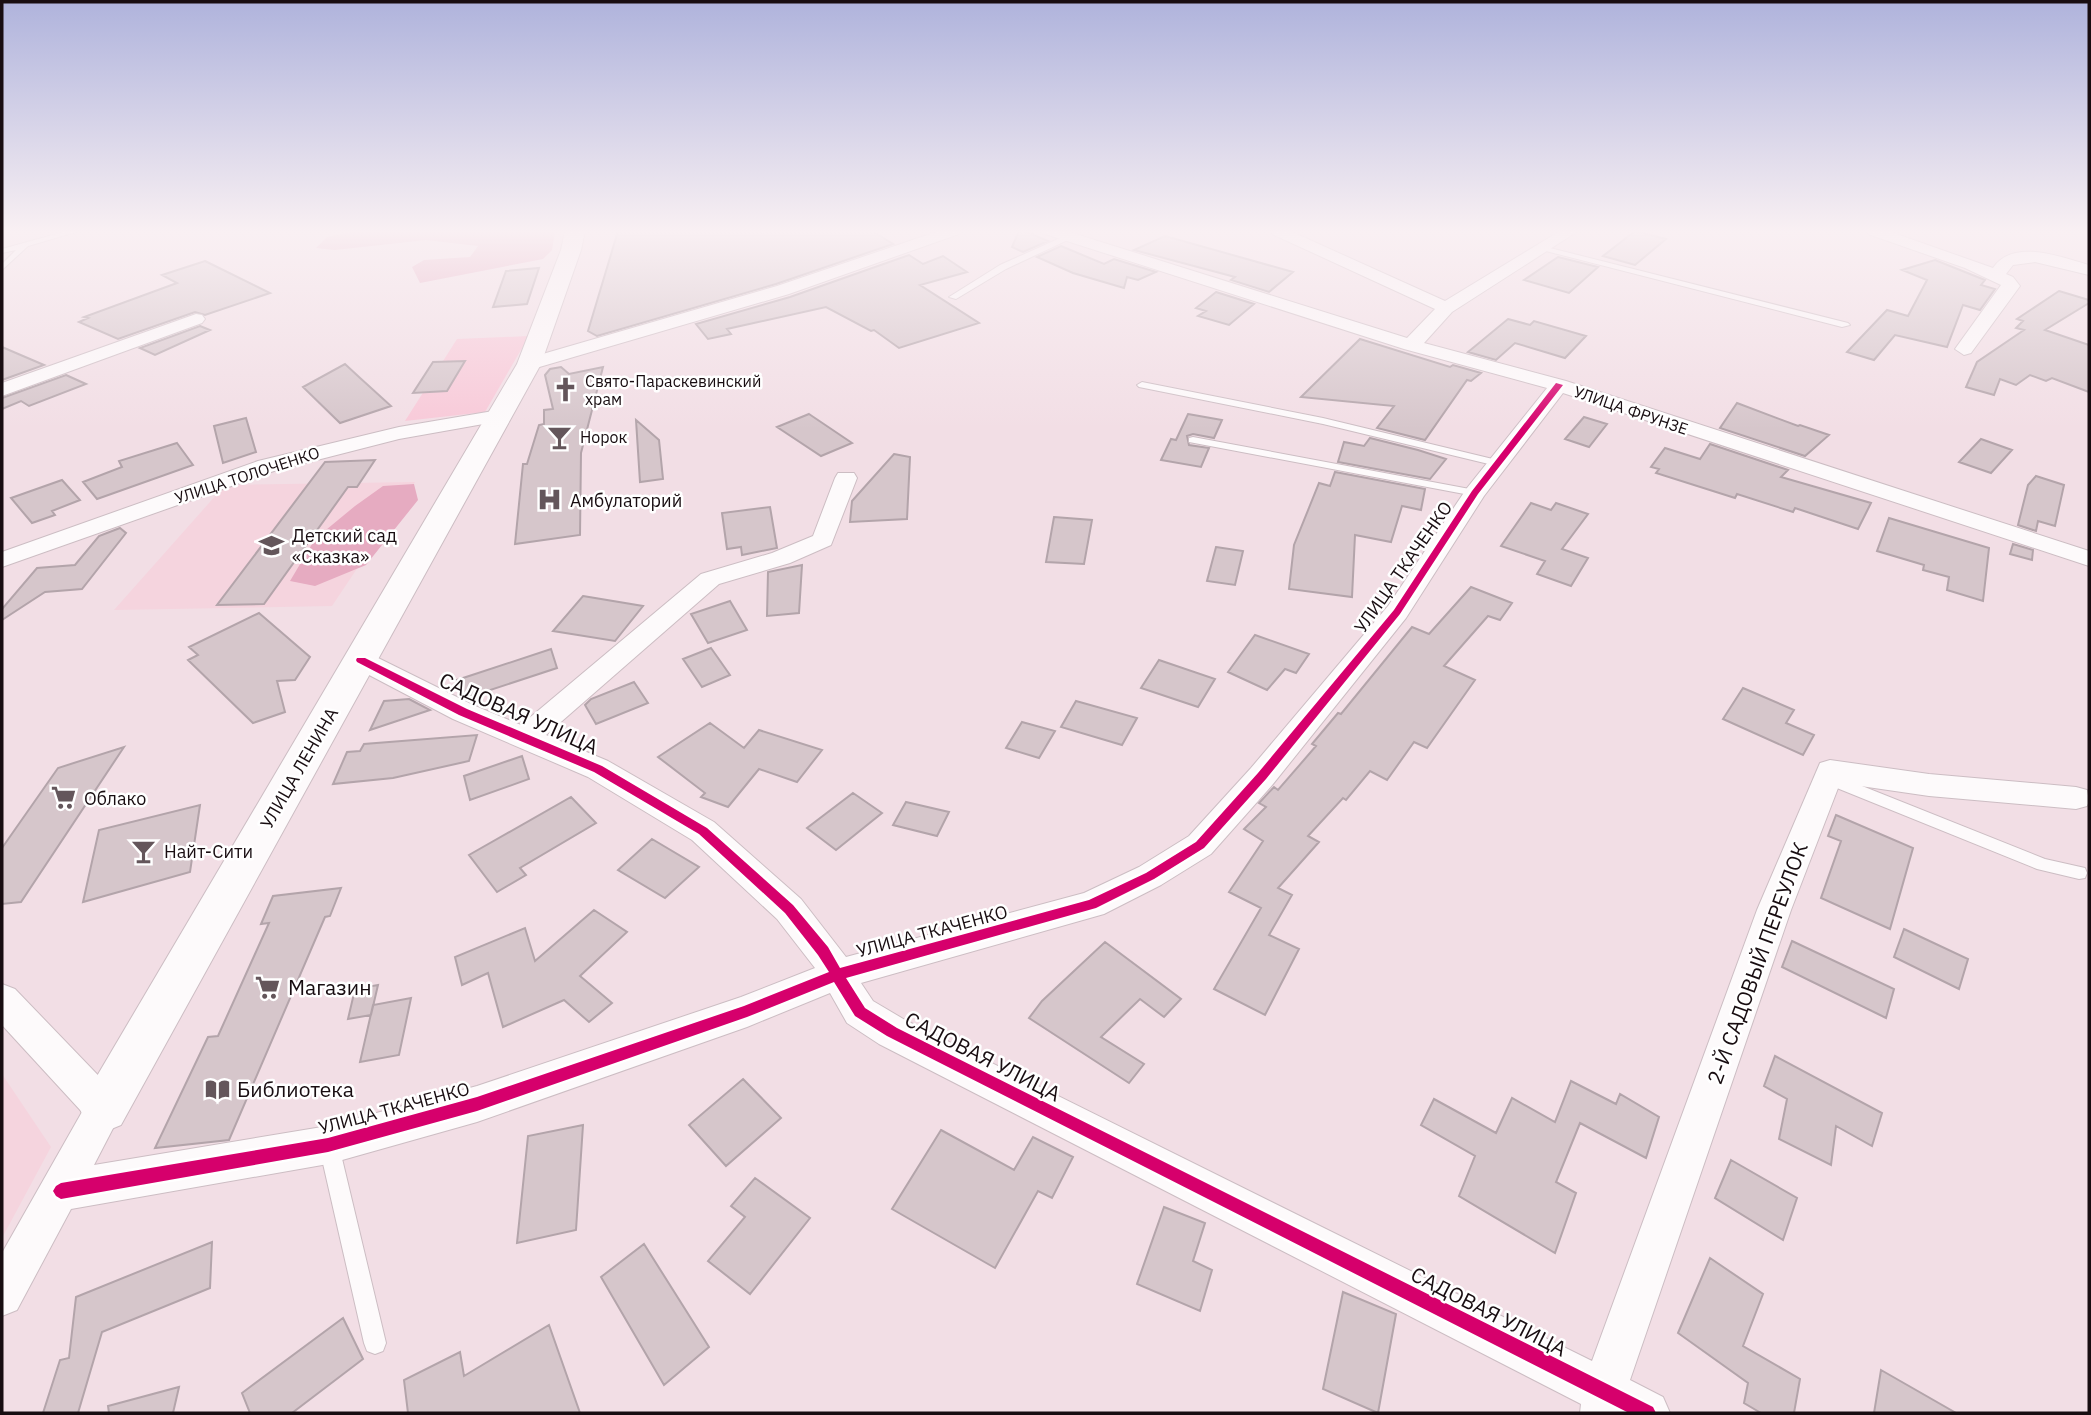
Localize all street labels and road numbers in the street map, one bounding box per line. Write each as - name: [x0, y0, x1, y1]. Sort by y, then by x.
- street label: УЛИЦА ФРУНЗЕ: [1571, 381, 1691, 439]
- street label: УЛИЦА ТОЛОЧЕНКО: [172, 442, 322, 508]
- street label: УЛИЦА ТКАЧЕНКО: [1349, 497, 1457, 637]
- street label: САДОВАЯ УЛИЦА: [435, 665, 603, 761]
- street label: УЛИЦА ЛЕНИНА: [255, 703, 343, 833]
- street label: 2-Й САДОВЫЙ ПЕРЕУЛОК: [1700, 838, 1814, 1088]
- street label: УЛИЦА ТКАЧЕНКО: [854, 900, 1010, 962]
- street label: САДОВАЯ УЛИЦА: [900, 1005, 1066, 1107]
- street label: УЛИЦА ТКАЧЕНКО: [316, 1077, 472, 1139]
- street label: САДОВАЯ УЛИЦА: [1406, 1260, 1572, 1362]

